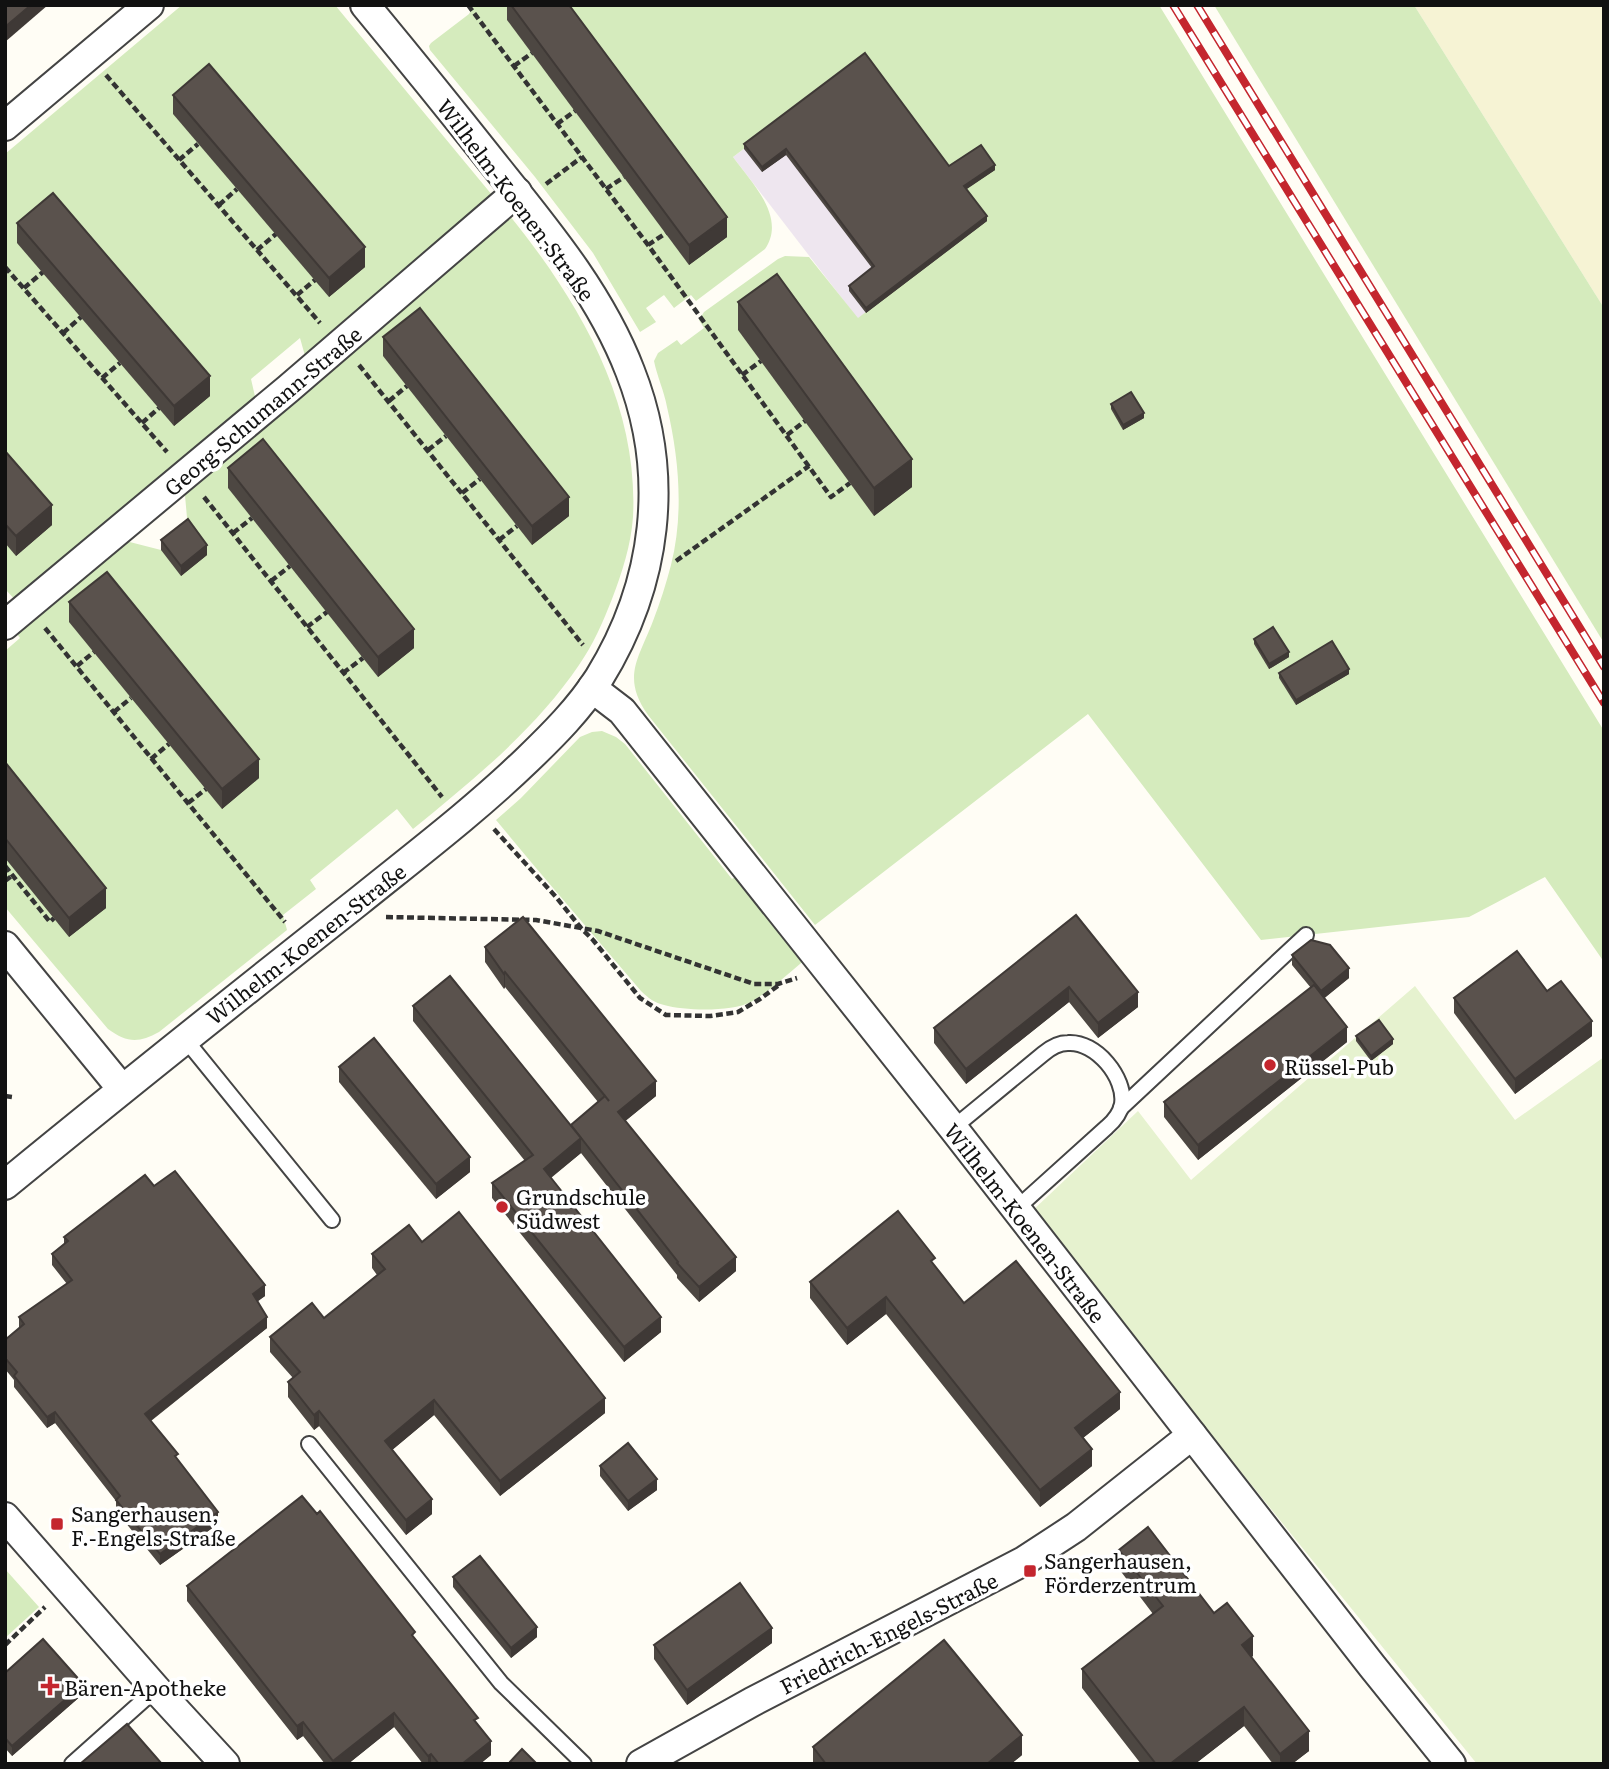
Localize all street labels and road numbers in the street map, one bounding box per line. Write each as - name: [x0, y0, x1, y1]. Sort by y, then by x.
- street label: Wilhelm-Koenen-Straße: [431, 91, 603, 307]
- street label: Georg-Schumann-Straße: [156, 318, 368, 502]
- street label: Wilhelm-Koenen-Straße: [199, 855, 412, 1031]
- street label: Wilhelm-Koenen-Straße: [938, 1116, 1114, 1329]
- street label: Friedrich-Engels-Straße: [774, 1563, 1002, 1700]

